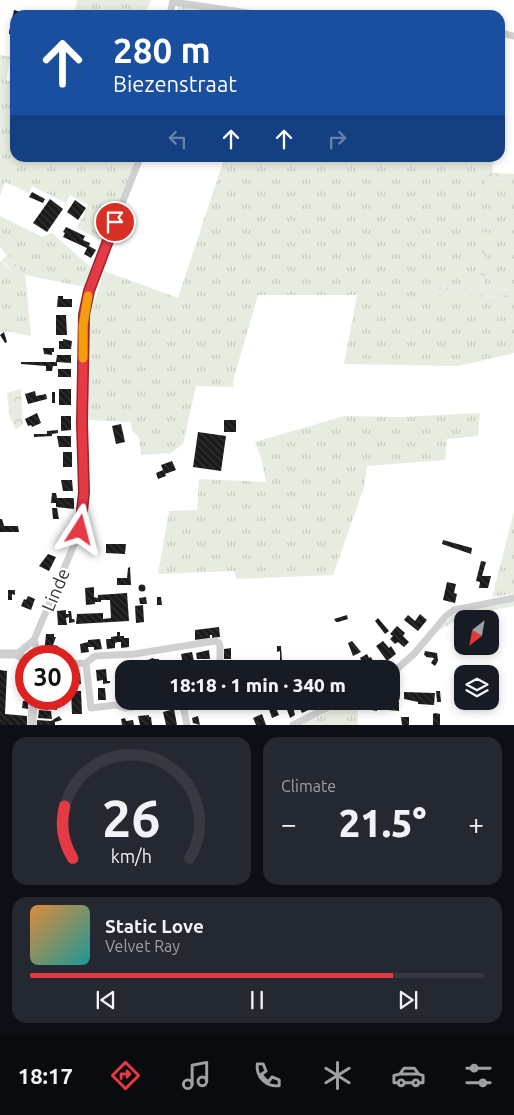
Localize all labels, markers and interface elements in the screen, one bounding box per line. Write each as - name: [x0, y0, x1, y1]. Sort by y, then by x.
- icon: ahead: [30, 30, 95, 95]
- text: 280 m: [113, 30, 211, 70]
- text: Biezenstraat: [113, 71, 237, 96]
- icon: left: [164, 125, 192, 153]
- icon: ahead: [217, 125, 245, 153]
- icon: ahead: [270, 125, 298, 153]
- icon: right: [323, 125, 351, 153]
- pin: [94, 201, 136, 243]
- icon: arrive: [101, 208, 129, 236]
- position arrow: [53, 503, 105, 555]
- street label: Linde: [37, 565, 73, 614]
- north arrow: [454, 610, 499, 655]
- map controls: [454, 610, 499, 710]
- speed limit sign: 30: [15, 645, 80, 710]
- button: layers: [454, 665, 499, 710]
- text: 18:18 · 1 min · 340 m: [169, 674, 346, 696]
- text: Climate: [281, 777, 336, 795]
- text: 26: [102, 789, 161, 847]
- text: 21.5°: [339, 802, 426, 844]
- text: −: [281, 808, 297, 839]
- text: +: [468, 808, 484, 839]
- text: km/h: [111, 846, 152, 866]
- text: Static Love: [105, 915, 204, 937]
- text: Velvet Ray: [105, 937, 180, 955]
- icon: previous: [92, 986, 120, 1014]
- icon: pause: [243, 986, 271, 1014]
- icon: next: [394, 986, 422, 1014]
- icon: directions: [108, 1058, 143, 1093]
- icon: music: [179, 1058, 214, 1093]
- icon: phone: [250, 1058, 285, 1093]
- icon: climate: [320, 1058, 355, 1093]
- icon: car: [391, 1058, 426, 1093]
- icon: filters: [461, 1058, 496, 1093]
- text: 18:17: [18, 1063, 73, 1088]

